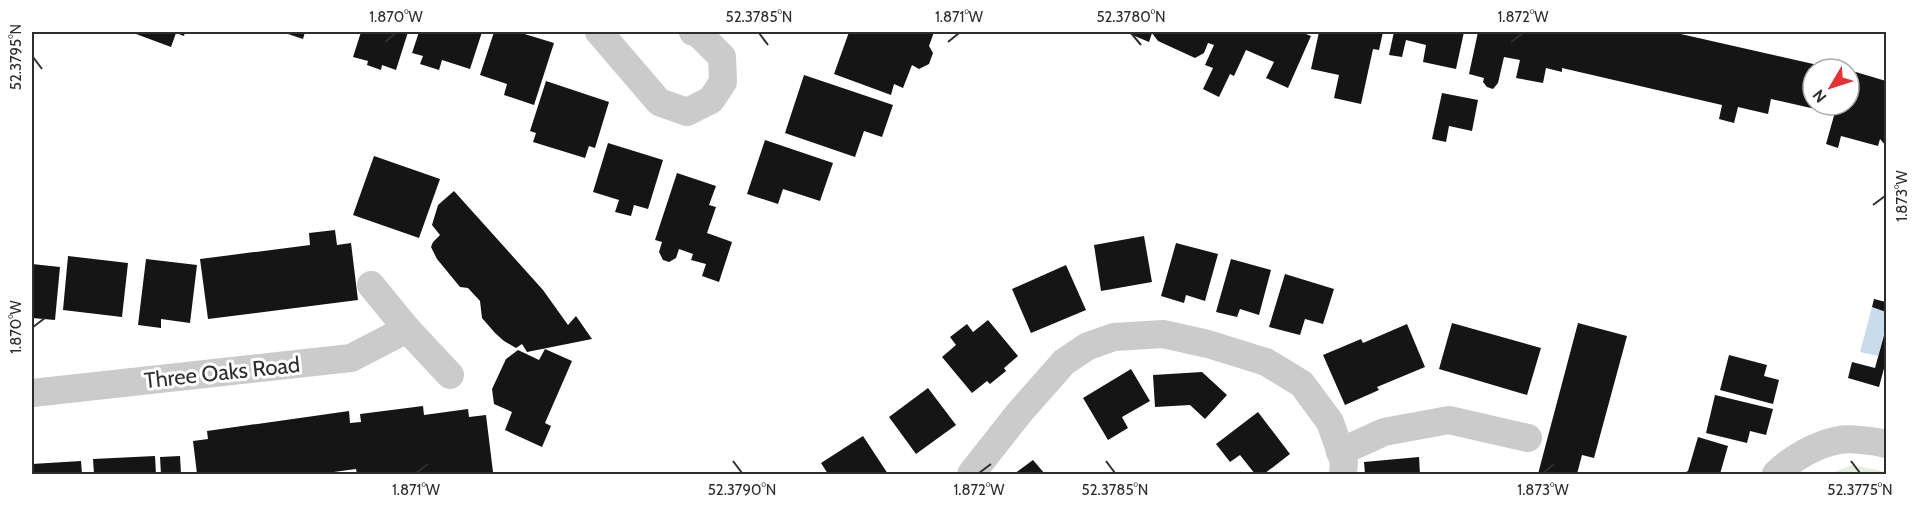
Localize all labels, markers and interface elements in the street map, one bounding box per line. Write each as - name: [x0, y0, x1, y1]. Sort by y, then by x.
- text: 1.870°W: [369, 8, 424, 26]
- text: 52.3785°N: [726, 8, 792, 26]
- text: 1.871°W: [935, 8, 984, 26]
- text: 52.3780°N: [1096, 8, 1166, 26]
- text: 1.872°W: [1497, 8, 1549, 26]
- text: 52.3795°N: [7, 24, 25, 90]
- north arrow: [1801, 57, 1861, 117]
- text: N: [1809, 86, 1831, 106]
- text: 1.873°W: [1893, 170, 1911, 222]
- text: 1.870°W: [7, 299, 25, 354]
- street label: Three Oaks Road: [143, 351, 301, 394]
- text: 1.871°W: [392, 481, 441, 499]
- text: 52.3790°N: [708, 481, 776, 499]
- text: 1.872°W: [953, 481, 1005, 499]
- text: 52.3785°N: [1082, 481, 1148, 499]
- text: 1.873°W: [1517, 481, 1569, 499]
- text: 52.3775°N: [1827, 481, 1893, 499]

